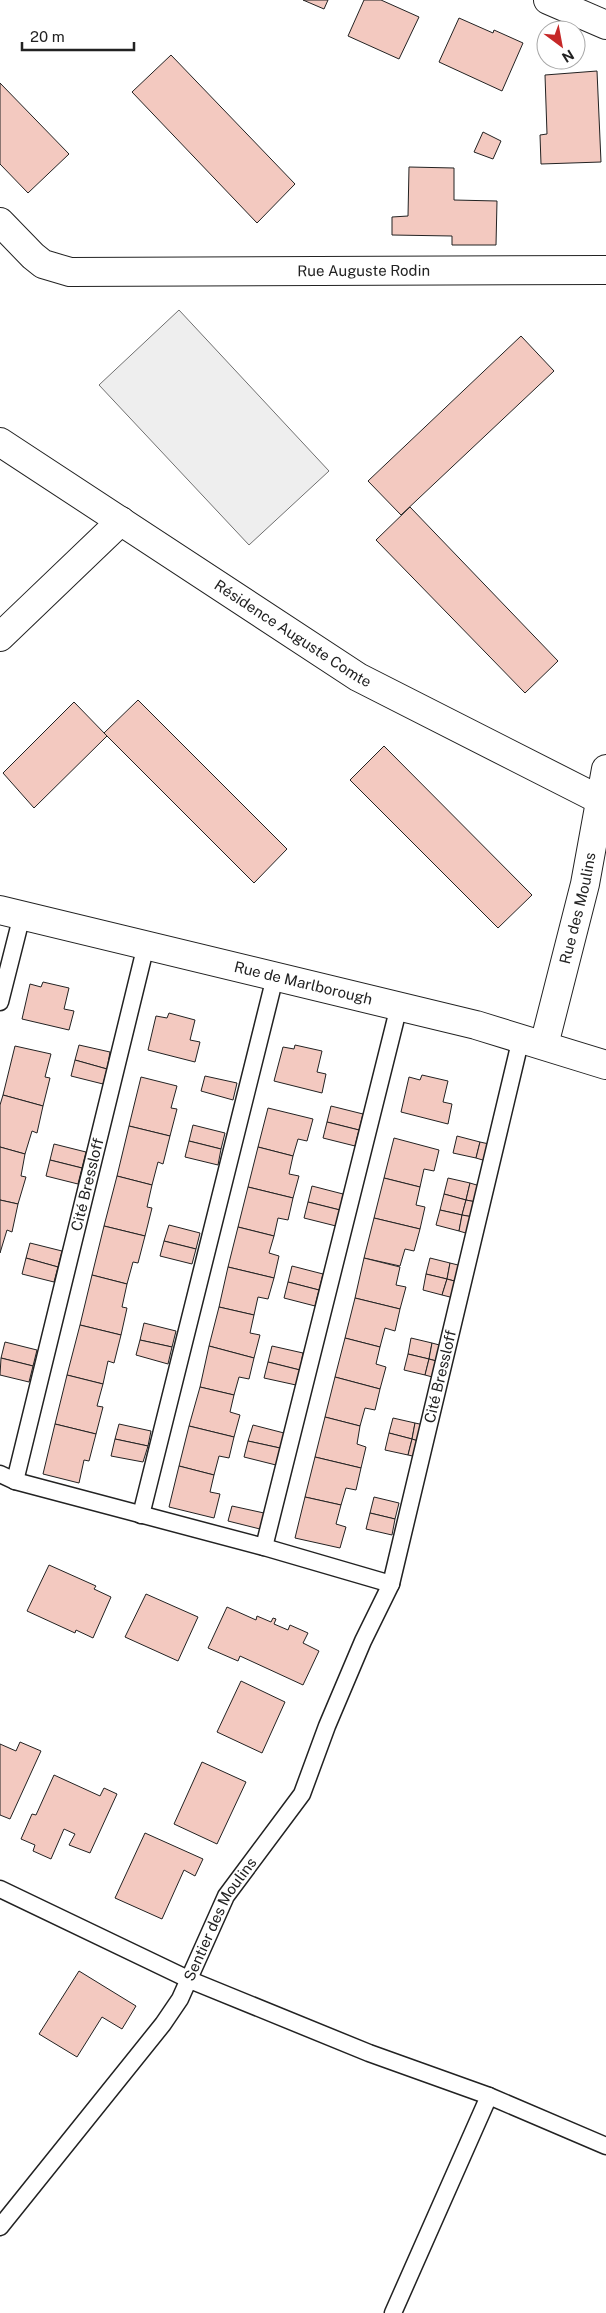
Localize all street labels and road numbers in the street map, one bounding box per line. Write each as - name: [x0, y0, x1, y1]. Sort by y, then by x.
- street label: Rue Auguste Rodin: [297, 262, 430, 279]
- street label: Résidence Auguste Comte: [211, 576, 374, 690]
- street label: Rue des Moulins: [556, 851, 599, 966]
- street label: Rue de Marlborough: [232, 958, 374, 1008]
- street label: Cité Bressloff: [67, 1136, 106, 1233]
- street label: Cité Bressloff: [421, 1328, 459, 1425]
- street label: Sentier des Moulins: [180, 1854, 260, 1984]

